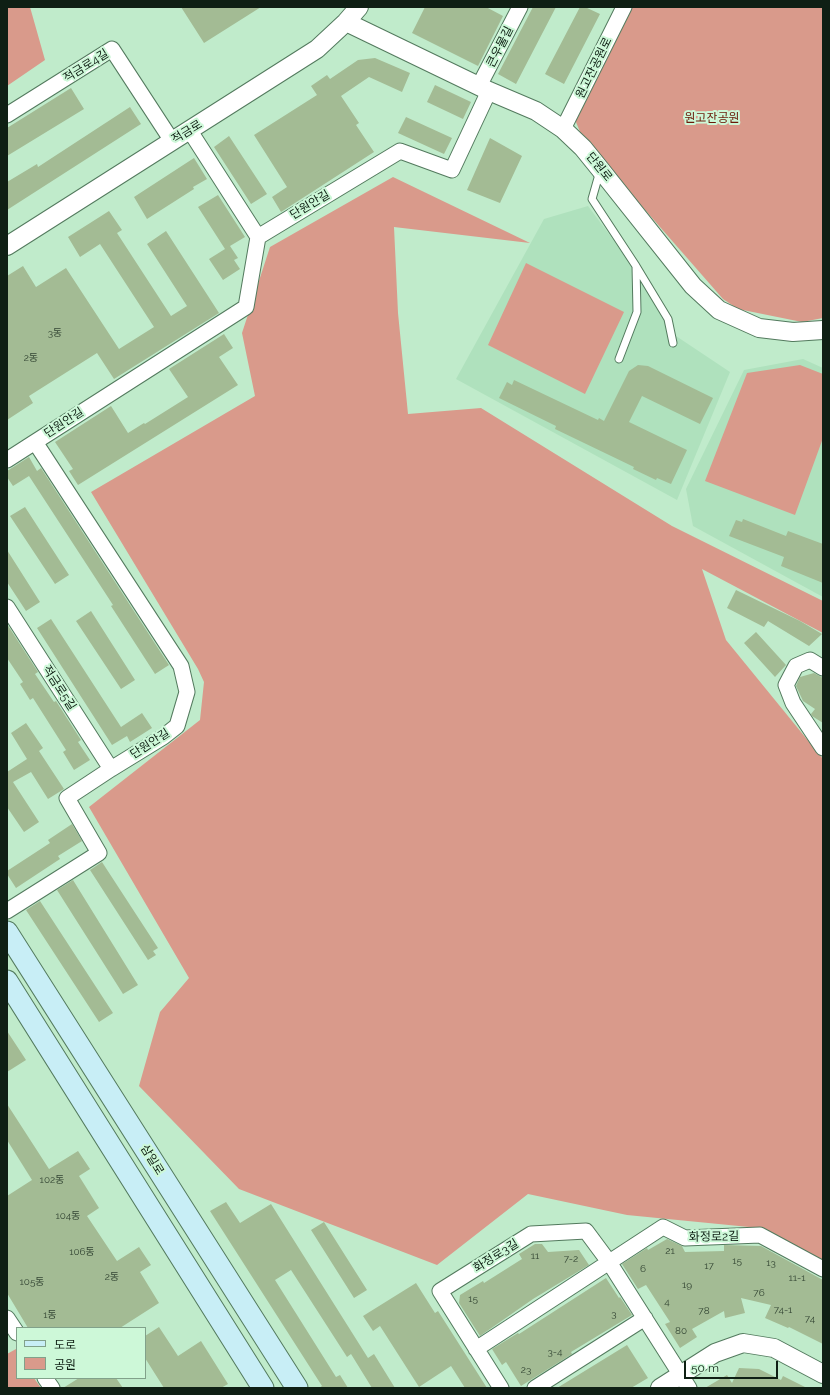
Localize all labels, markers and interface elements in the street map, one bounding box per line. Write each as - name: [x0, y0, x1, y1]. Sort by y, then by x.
- street label: 큰우물길: [484, 24, 516, 70]
- street label: 원고잔공원로: [573, 35, 615, 101]
- street label: 적금로4길: [61, 46, 111, 86]
- park label: 원고잔공원: [684, 111, 740, 125]
- street label: 적금로: [169, 117, 205, 147]
- street label: 단원로: [583, 150, 615, 184]
- street label: 단원안길: [287, 187, 333, 223]
- house number: 3동: [48, 327, 62, 339]
- house number: 2동: [24, 352, 38, 364]
- street label: 단원안길: [42, 405, 86, 441]
- street label: 적금로5길: [39, 663, 79, 713]
- street label: 단원안길: [128, 726, 172, 762]
- street label: 삼일로: [137, 1142, 167, 1178]
- house number: 102동: [40, 1174, 64, 1186]
- house number: 104동: [55, 1210, 81, 1222]
- street label: 화정로2길: [689, 1229, 739, 1245]
- street label: 화정로3길: [471, 1236, 521, 1276]
- house number: 21: [665, 1245, 675, 1257]
- house number: 106동: [69, 1246, 95, 1258]
- house number: 11: [531, 1250, 539, 1262]
- house number: 7-2: [564, 1253, 578, 1265]
- house number: 15: [732, 1255, 742, 1267]
- house number: 13: [766, 1257, 776, 1269]
- house number: 17: [704, 1260, 714, 1272]
- house number: 6: [640, 1263, 646, 1275]
- house number: 2동: [105, 1271, 119, 1283]
- house number: 11-1: [789, 1272, 805, 1284]
- house number: 105동: [19, 1276, 45, 1288]
- house number: 19: [682, 1279, 692, 1291]
- house number: 76: [753, 1287, 765, 1299]
- house number: 15: [468, 1293, 478, 1305]
- house number: 4: [664, 1296, 670, 1308]
- house number: 74-1: [774, 1304, 792, 1316]
- house number: 78: [698, 1305, 710, 1317]
- house number: 3: [611, 1308, 617, 1320]
- house number: 1동: [43, 1309, 57, 1321]
- house number: 74: [805, 1313, 815, 1325]
- house number: 80: [675, 1325, 687, 1337]
- legend: [16, 1327, 146, 1379]
- text: 도로: [54, 1338, 76, 1352]
- house number: 3-4: [548, 1346, 562, 1358]
- scale bar: [686, 1353, 780, 1379]
- text: 공원: [54, 1358, 76, 1372]
- text: 50 m: [691, 1361, 719, 1375]
- house number: 23: [521, 1364, 531, 1376]

